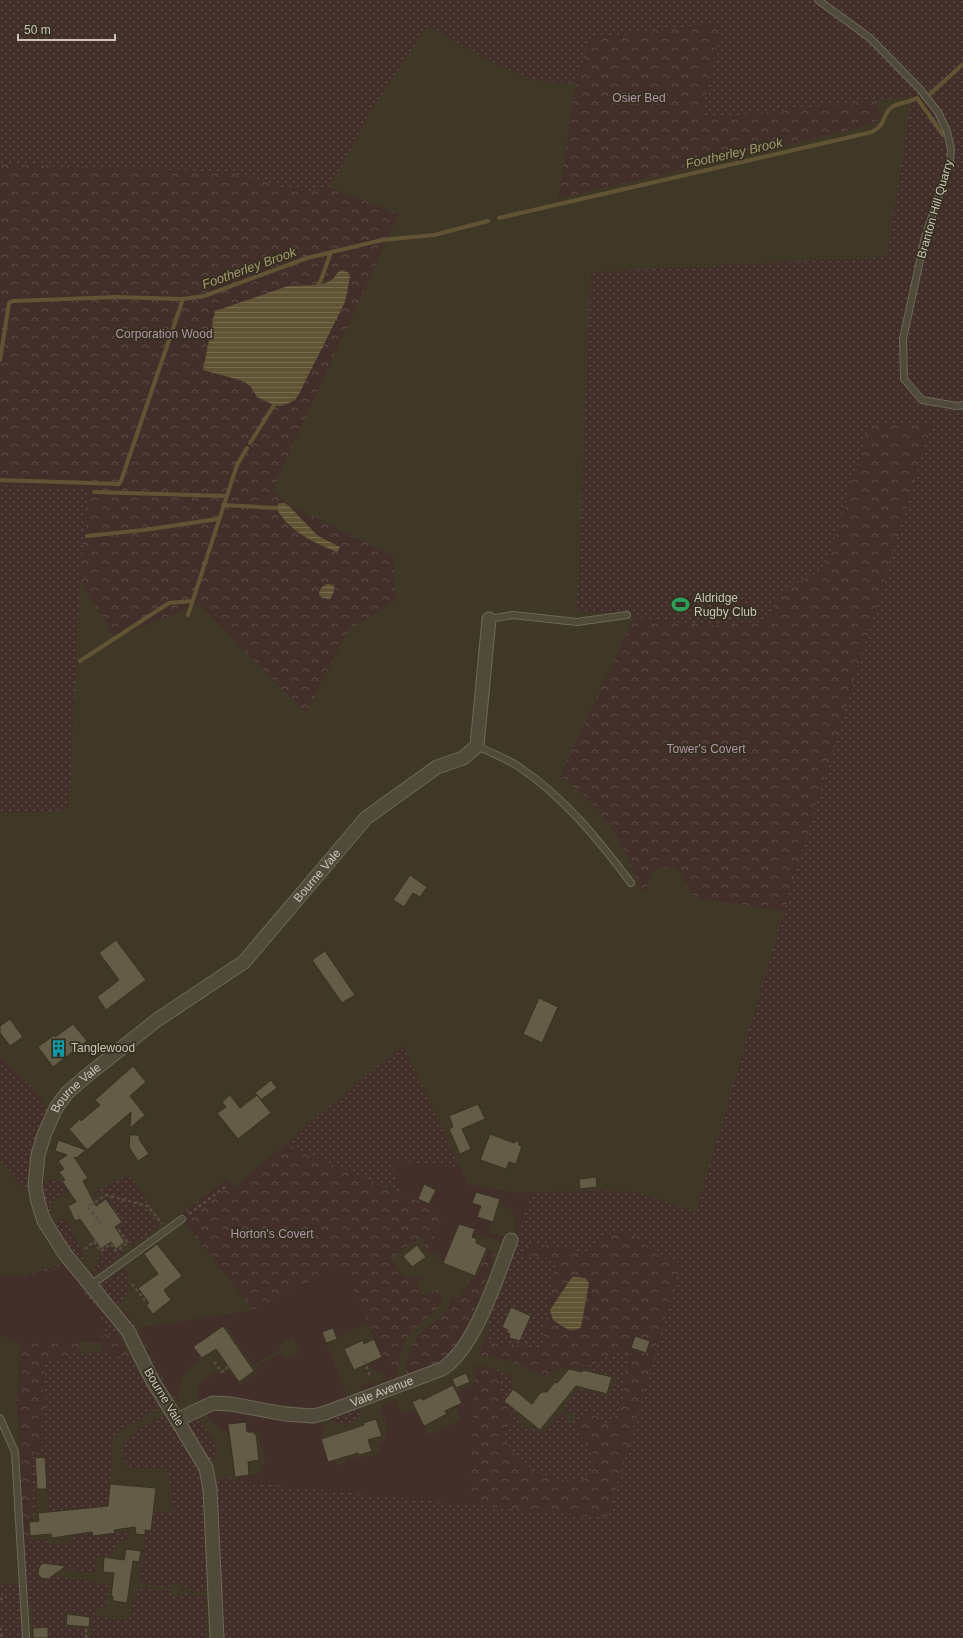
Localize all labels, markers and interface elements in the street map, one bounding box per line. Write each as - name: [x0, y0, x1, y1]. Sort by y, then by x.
- scale bar: [18, 16, 115, 42]
- text: 50 m: [24, 23, 51, 37]
- park label: Osier Bed: [612, 91, 666, 105]
- water label: Footherley Brook: [684, 134, 785, 171]
- street label: Branton Hill Quarry: [914, 158, 956, 260]
- water label: Footherley Brook: [200, 244, 299, 292]
- park label: Corporation Wood: [115, 327, 213, 341]
- place label: Aldridge Rugby Club: [694, 591, 757, 619]
- sports icon: Aldridge Rugby Club: [671, 595, 691, 615]
- park label: Tower's Covert: [667, 742, 746, 756]
- street label: Bourne Vale: [291, 846, 344, 905]
- building icon: Tanglewood: [48, 1038, 68, 1058]
- place label: Tanglewood: [71, 1041, 135, 1055]
- street label: Bourne Vale: [48, 1060, 104, 1115]
- park label: Horton's Covert: [231, 1227, 314, 1241]
- street label: Bourne Vale: [141, 1365, 187, 1429]
- street label: Vale Avenue: [348, 1373, 416, 1410]

